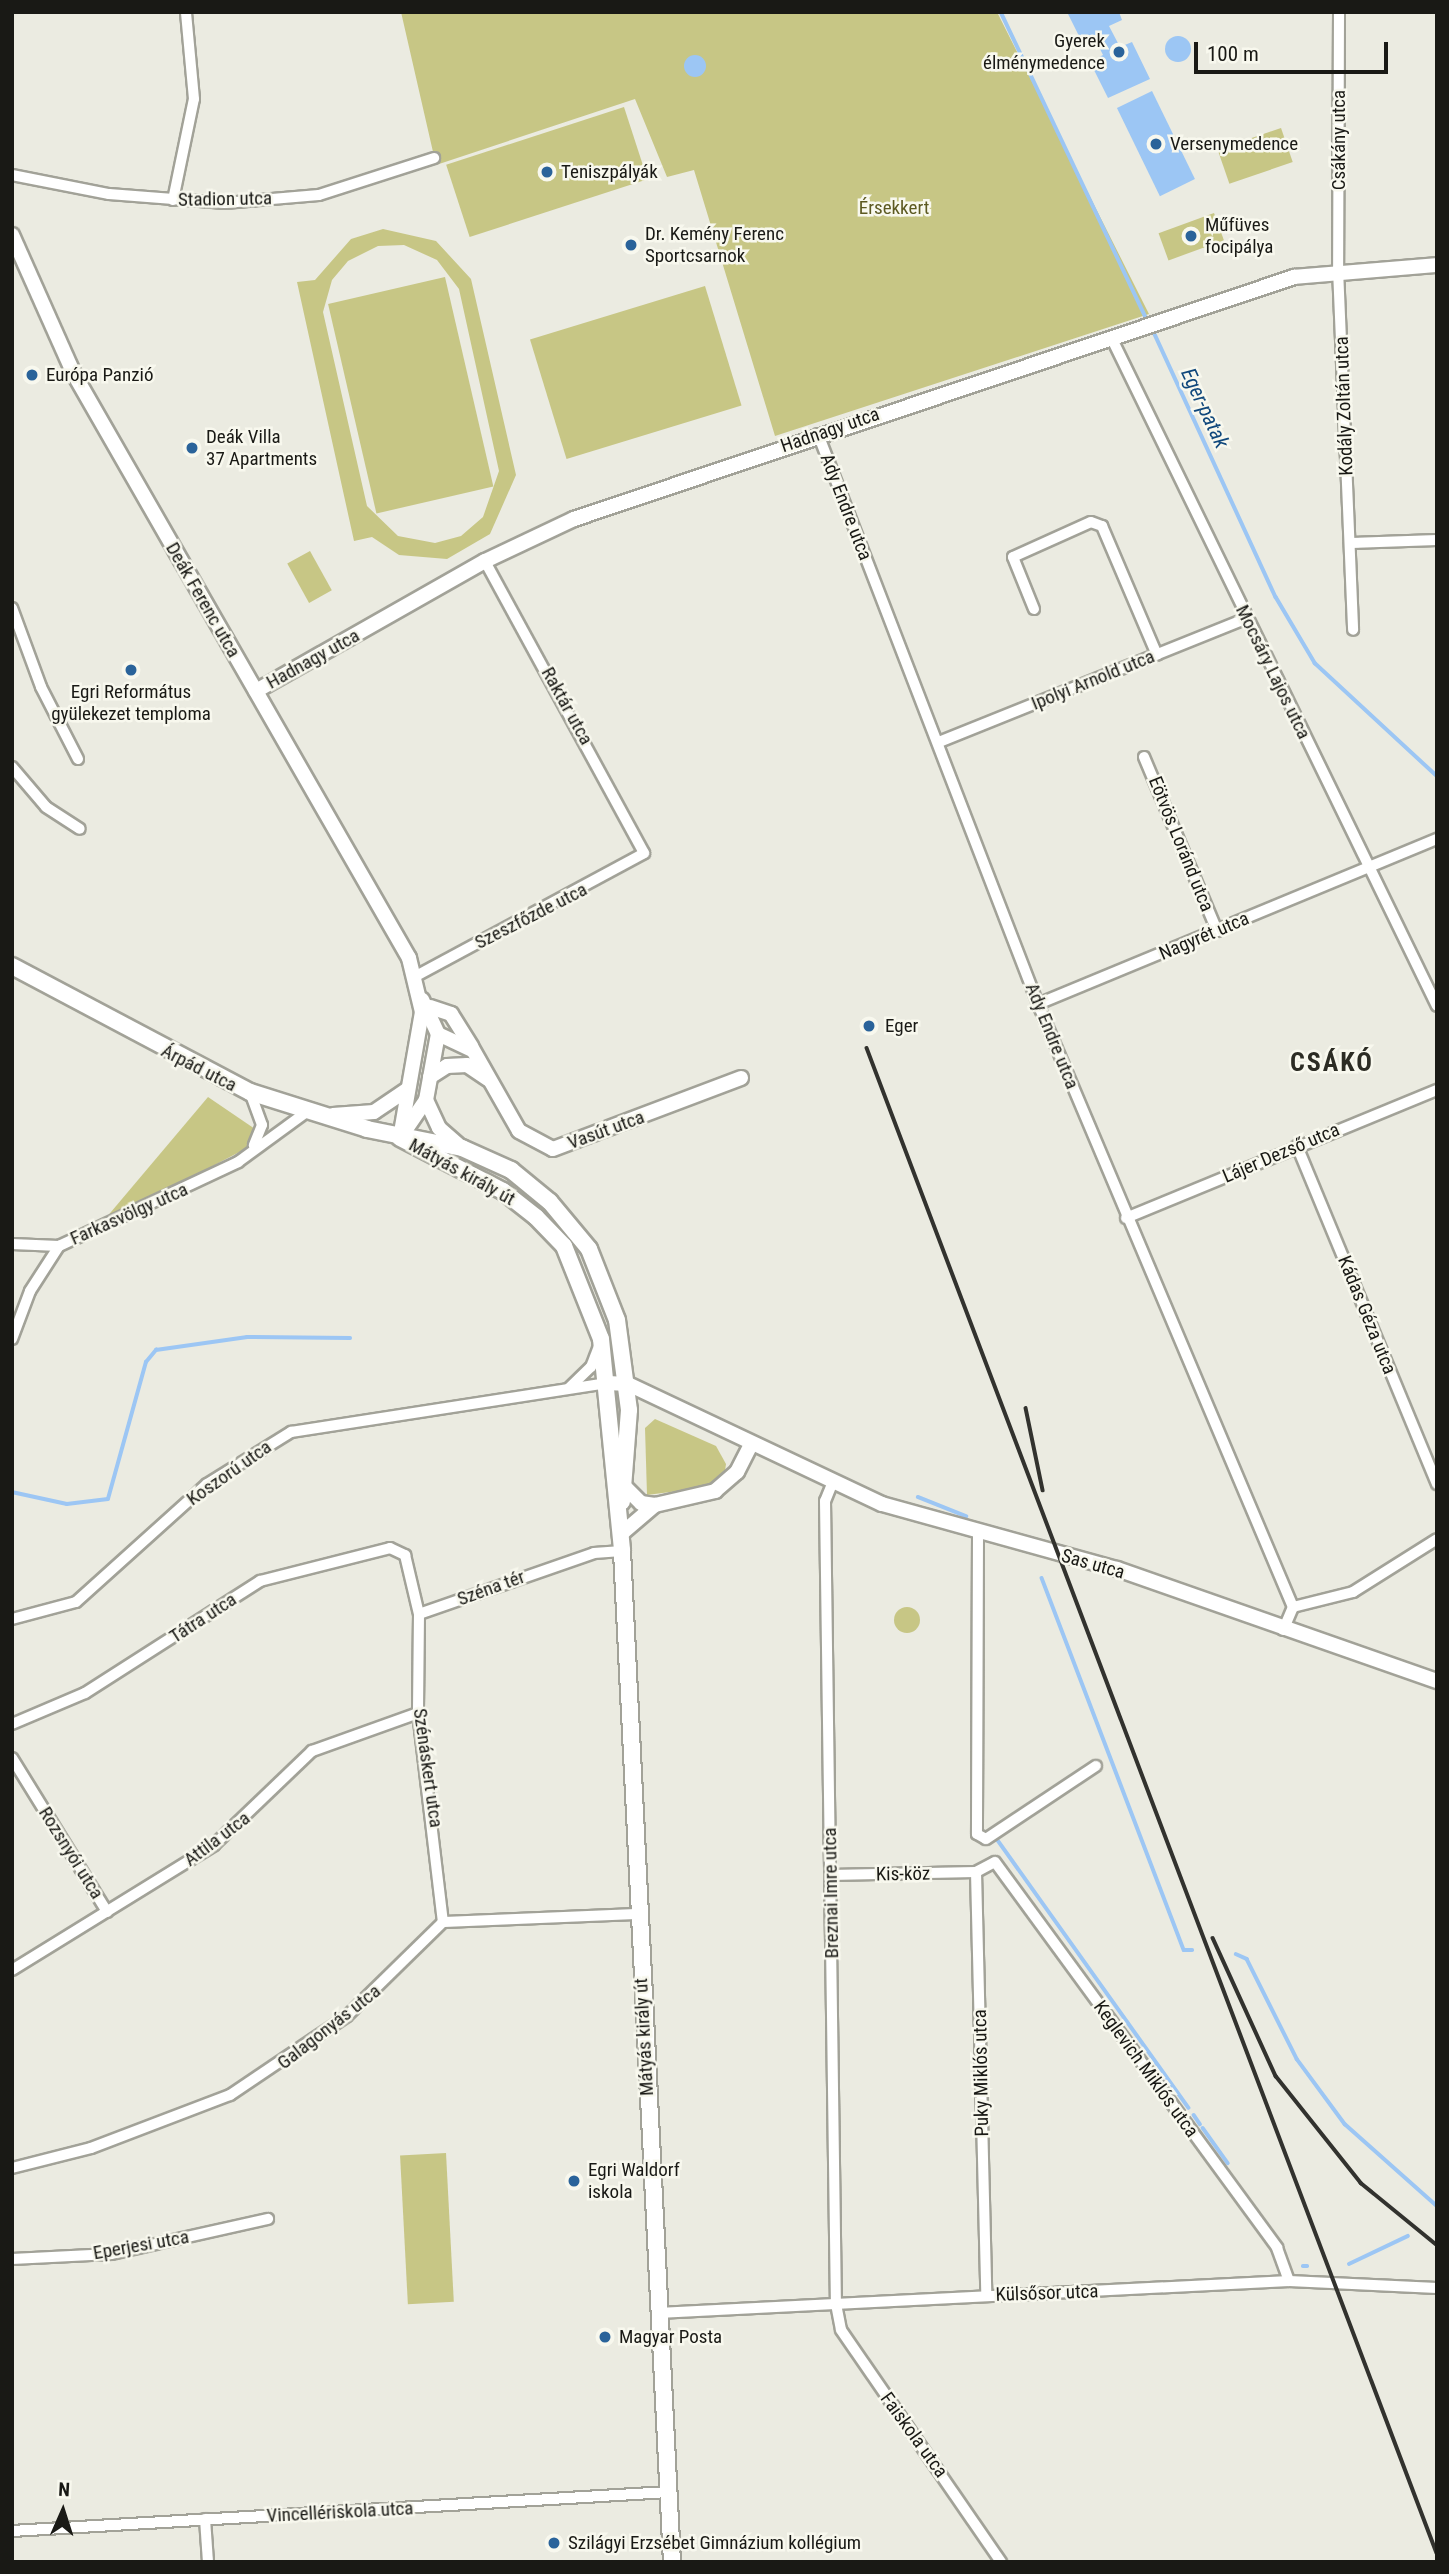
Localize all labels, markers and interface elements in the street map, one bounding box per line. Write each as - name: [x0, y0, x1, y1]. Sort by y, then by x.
- scale bar: [1197, 28, 1391, 72]
- place label: Gyerek élménymedence: [983, 30, 1105, 74]
- text: 100 m: [1207, 42, 1259, 66]
- marker: Gyerek élménymedence: [1111, 44, 1127, 60]
- street label: Csákány utca: [1328, 90, 1350, 190]
- place label: Versenymedence: [1170, 133, 1298, 155]
- marker: Versenymedence: [1148, 136, 1164, 152]
- place label: Teniszpályák: [561, 161, 658, 183]
- marker: Teniszpályák: [539, 164, 555, 180]
- street label: Stadion utca: [178, 187, 272, 211]
- park label: Érsekkert: [859, 197, 929, 219]
- place label: Műfüves focipálya: [1205, 214, 1273, 258]
- place label: Dr. Kemény Ferenc Sportcsarnok: [645, 223, 784, 267]
- marker: Műfüves focipálya: [1183, 228, 1199, 244]
- marker: Dr. Kemény Ferenc Sportcsarnok: [623, 237, 639, 253]
- street label: Kodály Zoltán utca: [1330, 336, 1358, 476]
- place label: Európa Panzió: [46, 364, 153, 386]
- water label: Eger-patak: [1176, 364, 1234, 452]
- marker: Európa Panzió: [24, 367, 40, 383]
- street label: Hadnagy utca: [778, 402, 882, 458]
- place label: Deák Villa 37 Apartments: [206, 426, 317, 470]
- marker: Deák Villa 37 Apartments: [184, 440, 200, 456]
- street label: Ady Endre utca: [815, 450, 877, 564]
- street label: Deák Ferenc utca: [161, 538, 245, 662]
- street label: Mocsáry Lajos utca: [1231, 601, 1315, 743]
- street label: Hadnagy utca: [262, 624, 364, 694]
- street label: Ipolyi Arnold utca: [1028, 645, 1158, 715]
- marker: Egri Református gyülekezet temploma: [123, 662, 139, 678]
- street label: Raktár utca: [536, 663, 598, 749]
- place label: Egri Református gyülekezet temploma: [51, 681, 211, 725]
- street label: Eötvös Loránd utca: [1144, 773, 1218, 915]
- street label: Szeszfőzde utca: [471, 878, 591, 954]
- street label: Nagyrét utca: [1156, 907, 1252, 965]
- street label: Ady Endre utca: [1020, 980, 1084, 1092]
- place label: Eger: [885, 1015, 918, 1037]
- marker: Eger: [859, 1016, 879, 1036]
- street label: Árpád utca: [157, 1039, 241, 1097]
- district label: CSÁKÓ: [1291, 1047, 1373, 1079]
- street label: Vasút utca: [565, 1106, 647, 1154]
- street label: Lájer Dezső utca: [1219, 1118, 1343, 1188]
- street label: Mátyás király út: [405, 1133, 519, 1211]
- street label: Farkasvölgy utca: [67, 1178, 191, 1250]
- street label: Kádas Géza utca: [1333, 1252, 1401, 1378]
- street label: Koszorú utca: [182, 1436, 276, 1510]
- street label: Sas utca: [1059, 1544, 1127, 1584]
- street label: Széna tér: [454, 1565, 528, 1611]
- street label: Tátra utca: [165, 1588, 241, 1648]
- street label: Szénáskert utca: [408, 1707, 448, 1829]
- street label: Rozsnyói utca: [34, 1803, 108, 1903]
- street label: Attila utca: [179, 1807, 255, 1871]
- street label: Breznai Imre utca: [818, 1827, 844, 1959]
- street label: Kis-köz: [876, 1862, 930, 1886]
- street label: Mátyás király út: [630, 1978, 658, 2096]
- street label: Galagonyás utca: [273, 1980, 385, 2074]
- street label: Keglevich Miklós utca: [1089, 1996, 1203, 2142]
- street label: Puky Miklós utca: [968, 2009, 994, 2137]
- place label: Egri Waldorf iskola: [588, 2159, 680, 2203]
- marker: Egri Waldorf iskola: [566, 2173, 582, 2189]
- street label: Eperjesi utca: [91, 2225, 191, 2265]
- street label: Külsősor utca: [995, 2280, 1099, 2306]
- place label: Magyar Posta: [619, 2326, 722, 2348]
- marker: Magyar Posta: [597, 2329, 613, 2345]
- street label: Faiskola utca: [876, 2388, 952, 2482]
- north arrow: [28, 2476, 98, 2546]
- text: N: [58, 2478, 71, 2501]
- street label: Vincellériskola utca: [266, 2497, 414, 2527]
- place label: Szilágyi Erzsébet Gimnázium kollégium: [568, 2532, 861, 2554]
- marker: Szilágyi Erzsébet Gimnázium kollégium: [546, 2535, 562, 2551]

